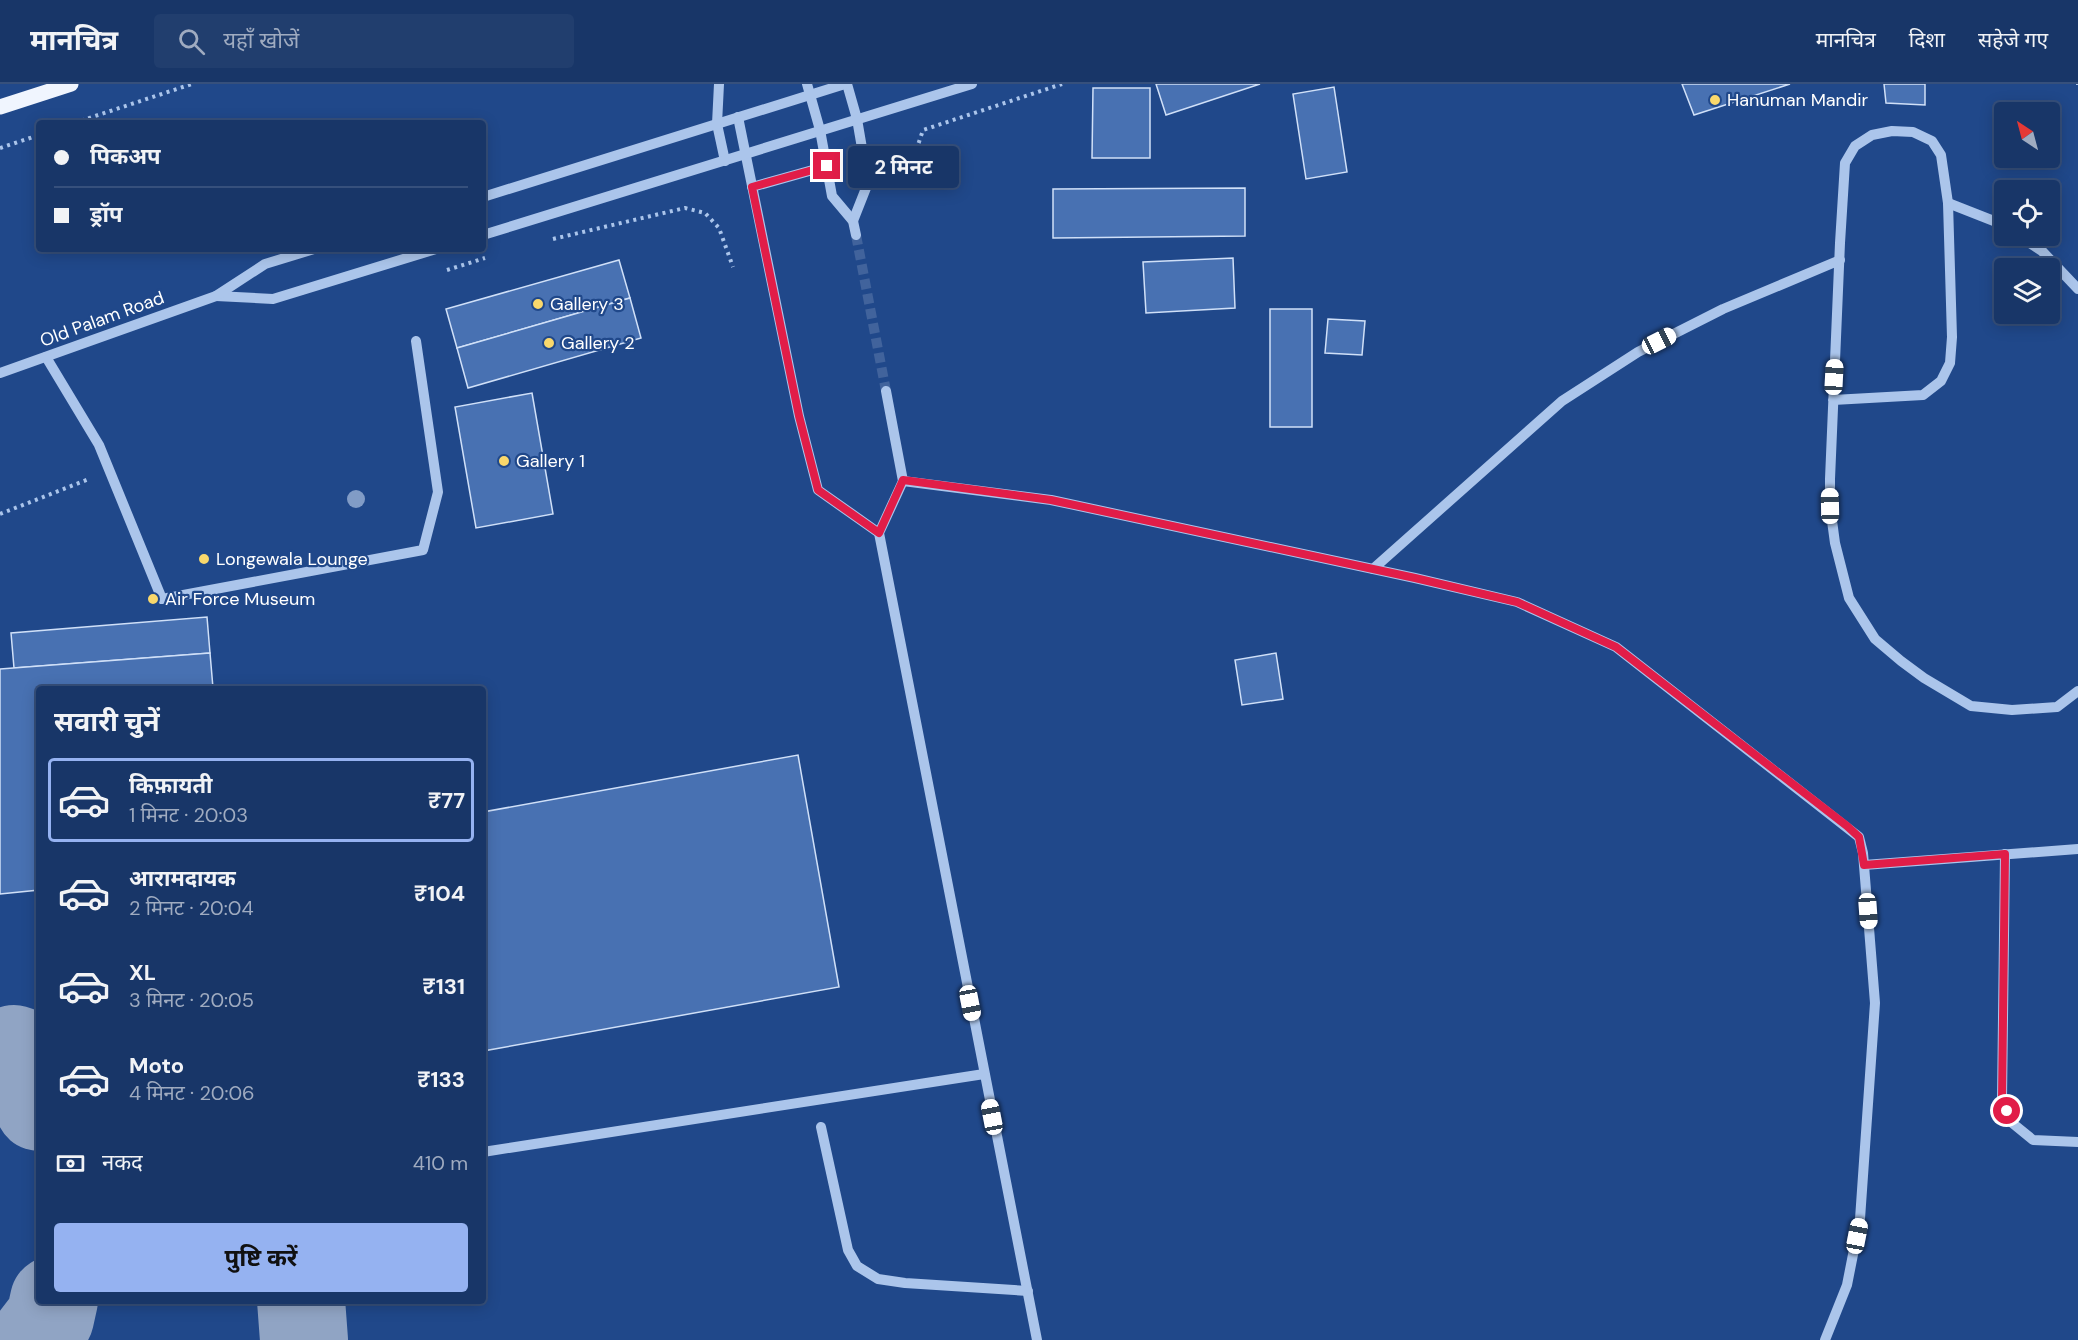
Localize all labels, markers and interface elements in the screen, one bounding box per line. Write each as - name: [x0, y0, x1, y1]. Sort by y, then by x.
- search box: [154, 14, 574, 68]
- text: मानचित्र: [30, 22, 118, 59]
- icon: search: [175, 25, 208, 58]
- text: यहाँ खोजें: [223, 26, 299, 55]
- text: मानचित्र: [1816, 26, 1876, 54]
- text: दिशा: [1909, 26, 1945, 54]
- text: सहेजे गए: [1978, 26, 2048, 54]
- place label: Hanuman Mandir: [1727, 88, 1869, 112]
- marker: Hanuman Mandir: [1708, 93, 1722, 107]
- north arrow: [1994, 102, 2060, 168]
- map controls: [1994, 102, 2060, 324]
- text: पिकअप: [90, 142, 161, 171]
- callout: 2 मिनट: [848, 145, 959, 187]
- route end: [813, 152, 840, 179]
- text: 2 मिनट: [874, 154, 933, 180]
- button: locate: [1994, 180, 2060, 246]
- text: ड्रॉप: [90, 200, 123, 229]
- button: layers: [1994, 258, 2060, 324]
- street label: Old Palam Road: [37, 285, 167, 353]
- place label: Gallery 3: [550, 292, 624, 316]
- marker: Gallery 3: [531, 297, 545, 311]
- car: [1639, 325, 1679, 357]
- place label: Gallery 2: [561, 331, 635, 355]
- marker: Gallery 2: [542, 336, 556, 350]
- car: [1824, 359, 1844, 395]
- place label: Gallery 1: [516, 449, 585, 473]
- marker: Gallery 1: [497, 454, 511, 468]
- car: [1821, 488, 1839, 524]
- place label: Longewala Lounge: [216, 547, 368, 571]
- marker: Longewala Lounge: [197, 552, 211, 566]
- place label: Air Force Museum: [165, 587, 315, 611]
- marker: Air Force Museum: [146, 592, 160, 606]
- text: सवारी चुनें: [54, 704, 160, 739]
- text: किफ़ायती: [129, 771, 213, 800]
- icon: car: [57, 773, 111, 827]
- text: ₹77: [428, 786, 465, 815]
- text: 1 मिनट · 20:03: [129, 802, 248, 828]
- text: आरामदायक: [129, 864, 236, 893]
- icon: car: [57, 866, 111, 920]
- text: ₹104: [414, 879, 465, 908]
- car: [1858, 892, 1878, 930]
- text: 2 मिनट · 20:04: [129, 895, 254, 921]
- text: XL: [129, 958, 156, 987]
- icon: car: [57, 959, 111, 1013]
- text: ₹131: [422, 972, 465, 1001]
- car: [958, 984, 982, 1022]
- text: 3 मिनट · 20:05: [129, 987, 254, 1013]
- text: Moto: [129, 1051, 184, 1080]
- icon: car: [57, 1052, 111, 1106]
- text: ₹133: [417, 1065, 465, 1094]
- text: 4 मिनट · 20:06: [129, 1080, 255, 1106]
- route start: [1993, 1097, 2020, 1124]
- car: [980, 1098, 1004, 1136]
- icon: cash: [54, 1147, 87, 1180]
- text: नकद: [102, 1148, 143, 1177]
- text: 410 m: [413, 1150, 468, 1176]
- car: [1845, 1217, 1869, 1255]
- button: पुष्टि करें: [54, 1223, 468, 1292]

